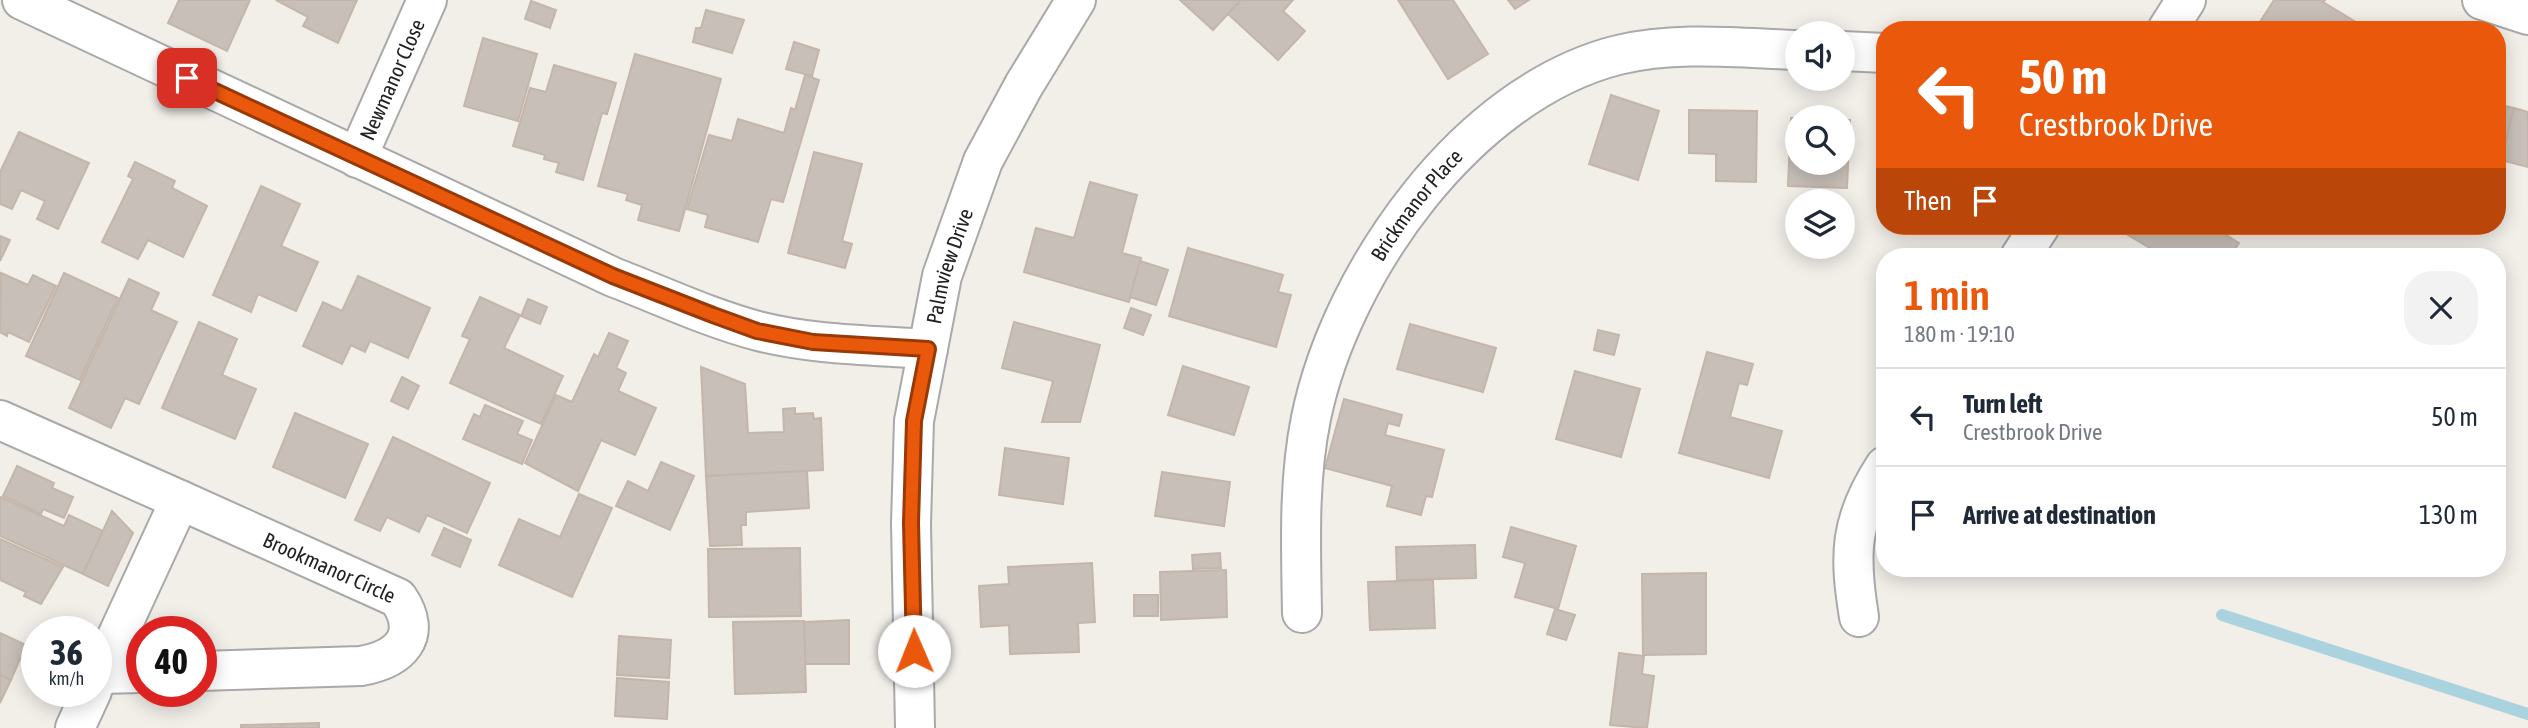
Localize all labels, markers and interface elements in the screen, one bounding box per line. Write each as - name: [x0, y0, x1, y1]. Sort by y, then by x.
- street label: Newmanor Close: [355, 15, 429, 144]
- map controls: [1785, 21, 1855, 259]
- button: sound: [1785, 21, 1855, 91]
- pin: [157, 48, 217, 108]
- text: 50 m: [2019, 48, 2107, 104]
- icon: left: [1904, 49, 1995, 140]
- icon: arrive: [168, 59, 206, 97]
- button: search: [1785, 105, 1855, 175]
- text: Crestbrook Drive: [2019, 106, 2213, 143]
- street label: Brickmanor Place: [1365, 144, 1467, 265]
- icon: arrive: [1966, 182, 2004, 220]
- text: Then: [1904, 186, 1952, 216]
- button: layers: [1785, 189, 1855, 259]
- street label: Palmview Drive: [921, 205, 977, 326]
- text: 1 min: [1904, 271, 1990, 319]
- button: close: [2404, 271, 2478, 345]
- text: 180 m · 19:10: [1904, 321, 2015, 347]
- text: Turn left: [1963, 389, 2043, 419]
- icon: left: [1904, 398, 1942, 436]
- text: 50 m: [2431, 402, 2478, 432]
- text: Crestbrook Drive: [1963, 419, 2103, 445]
- icon: arrive: [1904, 496, 1942, 534]
- text: Arrive at destination: [1963, 500, 2156, 530]
- text: 130 m: [2419, 500, 2478, 530]
- street label: Brookmanor Circle: [260, 527, 399, 607]
- position arrow: [877, 614, 951, 688]
- speed limit sign: 40: [126, 616, 217, 707]
- text: 36: [50, 632, 83, 672]
- text: km/h: [49, 668, 84, 689]

